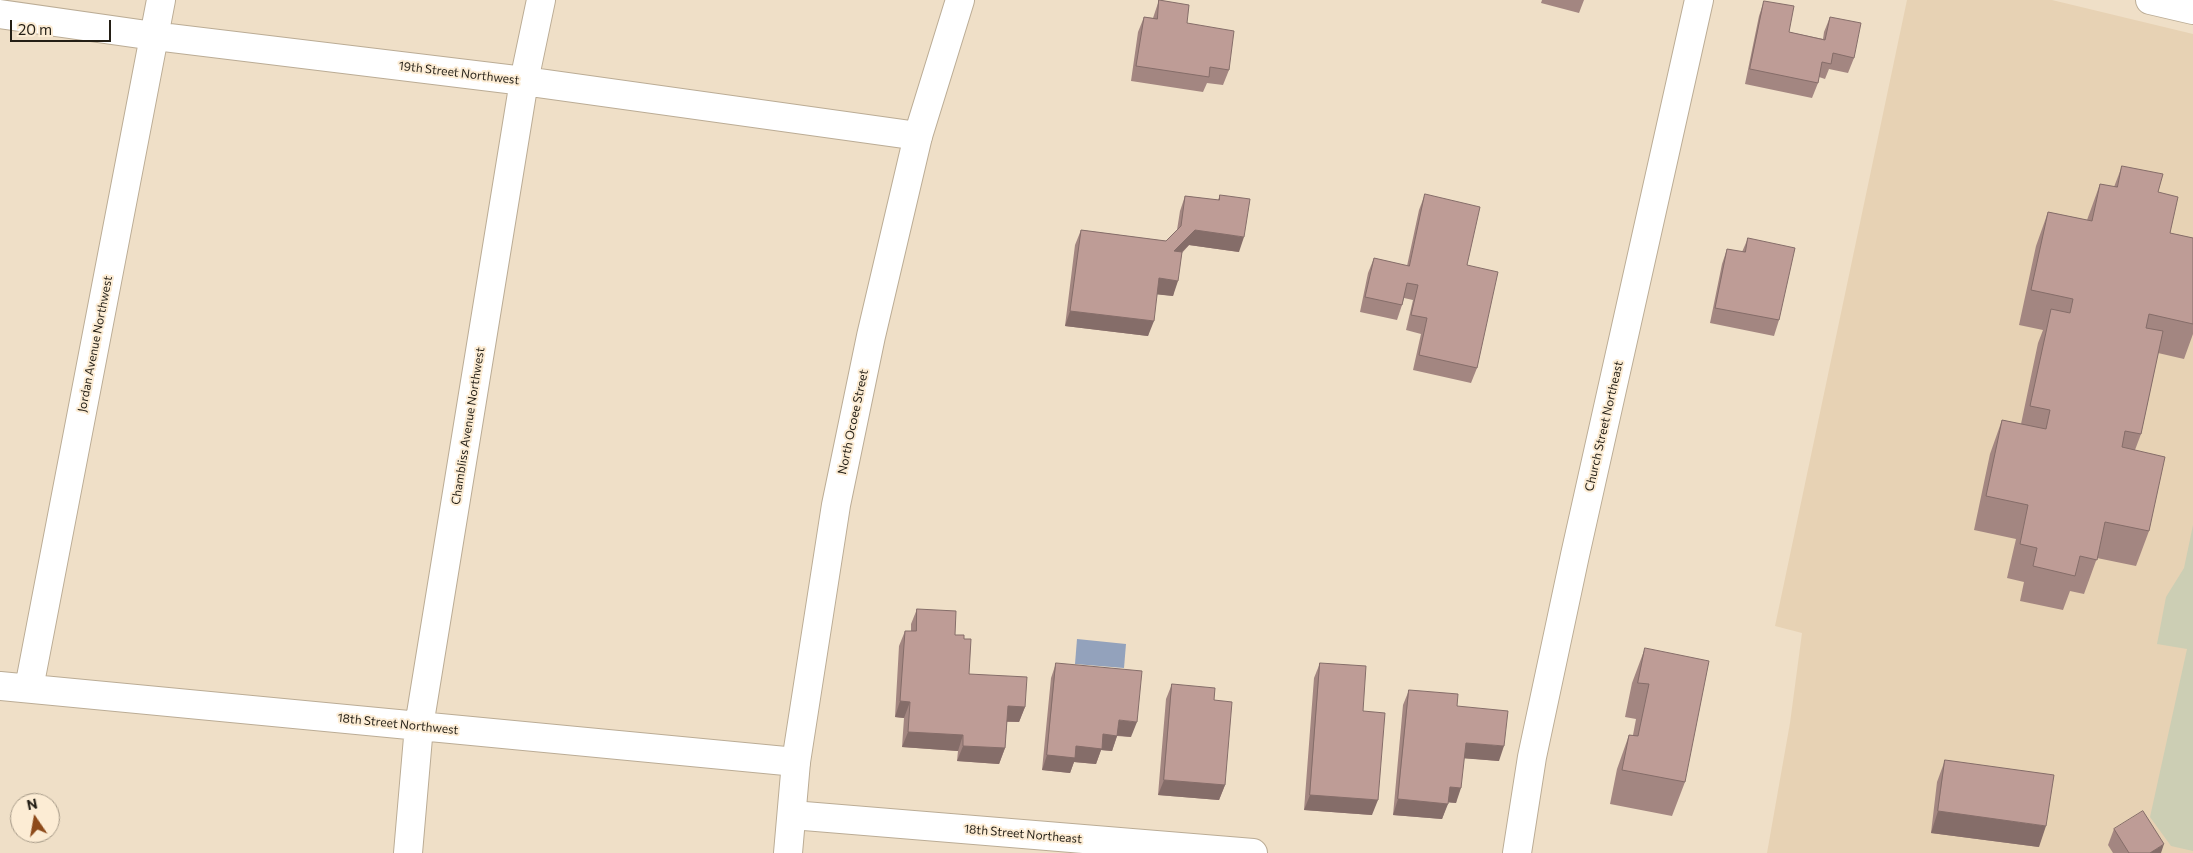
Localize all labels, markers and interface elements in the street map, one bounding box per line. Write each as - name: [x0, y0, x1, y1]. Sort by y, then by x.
- scale bar: [12, 10, 114, 42]
- text: 20 m: [18, 20, 52, 38]
- street label: 19th Street Northwest: [398, 58, 520, 88]
- street label: Jordan Avenue Northwest: [75, 275, 115, 413]
- street label: Chambliss Avenue Northwest: [448, 346, 488, 506]
- street label: Church Street Northeast: [1582, 359, 1626, 493]
- street label: North Ocoee Street: [835, 368, 871, 476]
- street label: 18th Street Northwest: [337, 710, 459, 738]
- north arrow: [10, 793, 60, 843]
- text: N: [25, 794, 39, 813]
- street label: 18th Street Northeast: [963, 822, 1083, 846]

